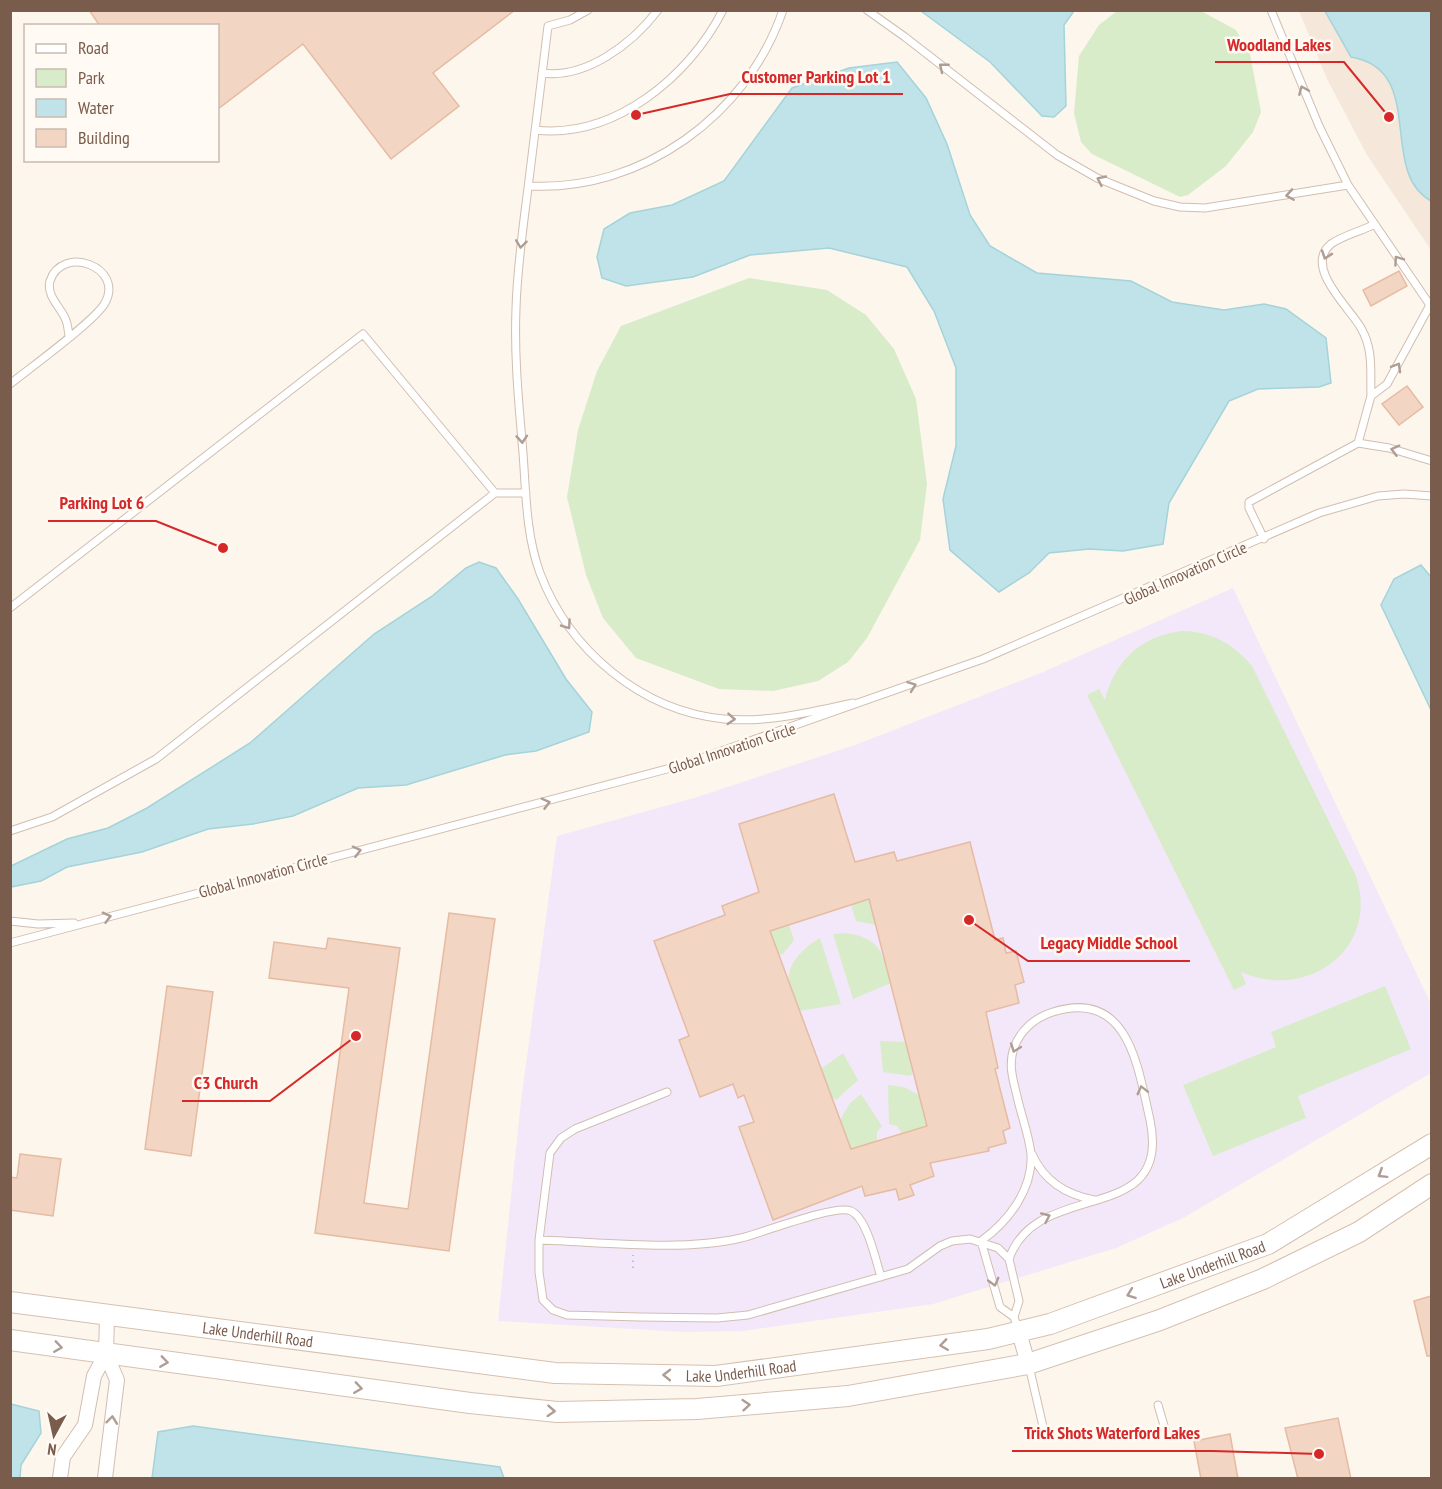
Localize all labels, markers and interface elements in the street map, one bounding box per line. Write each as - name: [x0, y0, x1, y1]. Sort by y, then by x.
- legend: [24, 24, 219, 162]
- callout: Woodland Lakes: [1215, 26, 1344, 62]
- text: Woodland Lakes: [1226, 33, 1331, 56]
- text: Road: [78, 36, 109, 59]
- callout: Customer Parking Lot 1: [730, 58, 903, 94]
- one-way arrow: [939, 63, 950, 74]
- text: Customer Parking Lot 1: [741, 65, 891, 88]
- text: Park: [78, 66, 105, 89]
- one-way arrow: [1298, 86, 1310, 97]
- text: Water: [78, 96, 114, 119]
- text: Building: [78, 126, 130, 149]
- one-way arrow: [1096, 175, 1107, 187]
- one-way arrow: [1285, 188, 1295, 201]
- one-way arrow: [515, 240, 528, 249]
- one-way arrow: [1321, 249, 1334, 259]
- one-way arrow: [1394, 256, 1405, 267]
- one-way arrow: [1390, 363, 1401, 373]
- one-way arrow: [515, 435, 528, 444]
- one-way arrow: [1390, 445, 1401, 457]
- callout: Parking Lot 6: [48, 485, 156, 521]
- text: Parking Lot 6: [60, 491, 144, 514]
- street label: Global Innovation Circle: [1120, 537, 1250, 609]
- one-way arrow: [560, 619, 571, 630]
- one-way arrow: [906, 681, 916, 694]
- one-way arrow: [727, 712, 736, 725]
- street label: Global Innovation Circle: [666, 718, 798, 778]
- one-way arrow: [540, 798, 551, 810]
- one-way arrow: [351, 846, 362, 858]
- street label: Global Innovation Circle: [196, 848, 330, 902]
- one-way arrow: [102, 912, 112, 924]
- callout: Legacy Middle School: [1028, 925, 1190, 961]
- text: Legacy Middle School: [1040, 931, 1178, 954]
- one-way arrow: [1010, 1042, 1023, 1052]
- callout: C3 Church: [182, 1065, 270, 1101]
- text: C3 Church: [194, 1071, 258, 1094]
- one-way arrow: [1137, 1085, 1150, 1095]
- one-way arrow: [1378, 1167, 1388, 1179]
- one-way arrow: [1039, 1212, 1050, 1224]
- street label: Lake Underhill Road: [1157, 1236, 1268, 1293]
- one-way arrow: [987, 1276, 999, 1287]
- one-way arrow: [1126, 1287, 1137, 1300]
- street label: Lake Underhill Road: [202, 1317, 314, 1351]
- one-way arrow: [939, 1338, 948, 1350]
- one-way arrow: [54, 1341, 63, 1353]
- one-way arrow: [160, 1355, 169, 1367]
- street label: Lake Underhill Road: [686, 1355, 798, 1386]
- one-way arrow: [662, 1369, 671, 1381]
- one-way arrow: [353, 1381, 362, 1394]
- one-way arrow: [741, 1399, 750, 1412]
- one-way arrow: [547, 1404, 556, 1417]
- north arrow: [24, 1405, 84, 1465]
- callout: Trick Shots Waterford Lakes: [1012, 1415, 1213, 1451]
- one-way arrow: [105, 1416, 118, 1425]
- text: Trick Shots Waterford Lakes: [1024, 1421, 1200, 1444]
- text: N: [46, 1439, 58, 1460]

